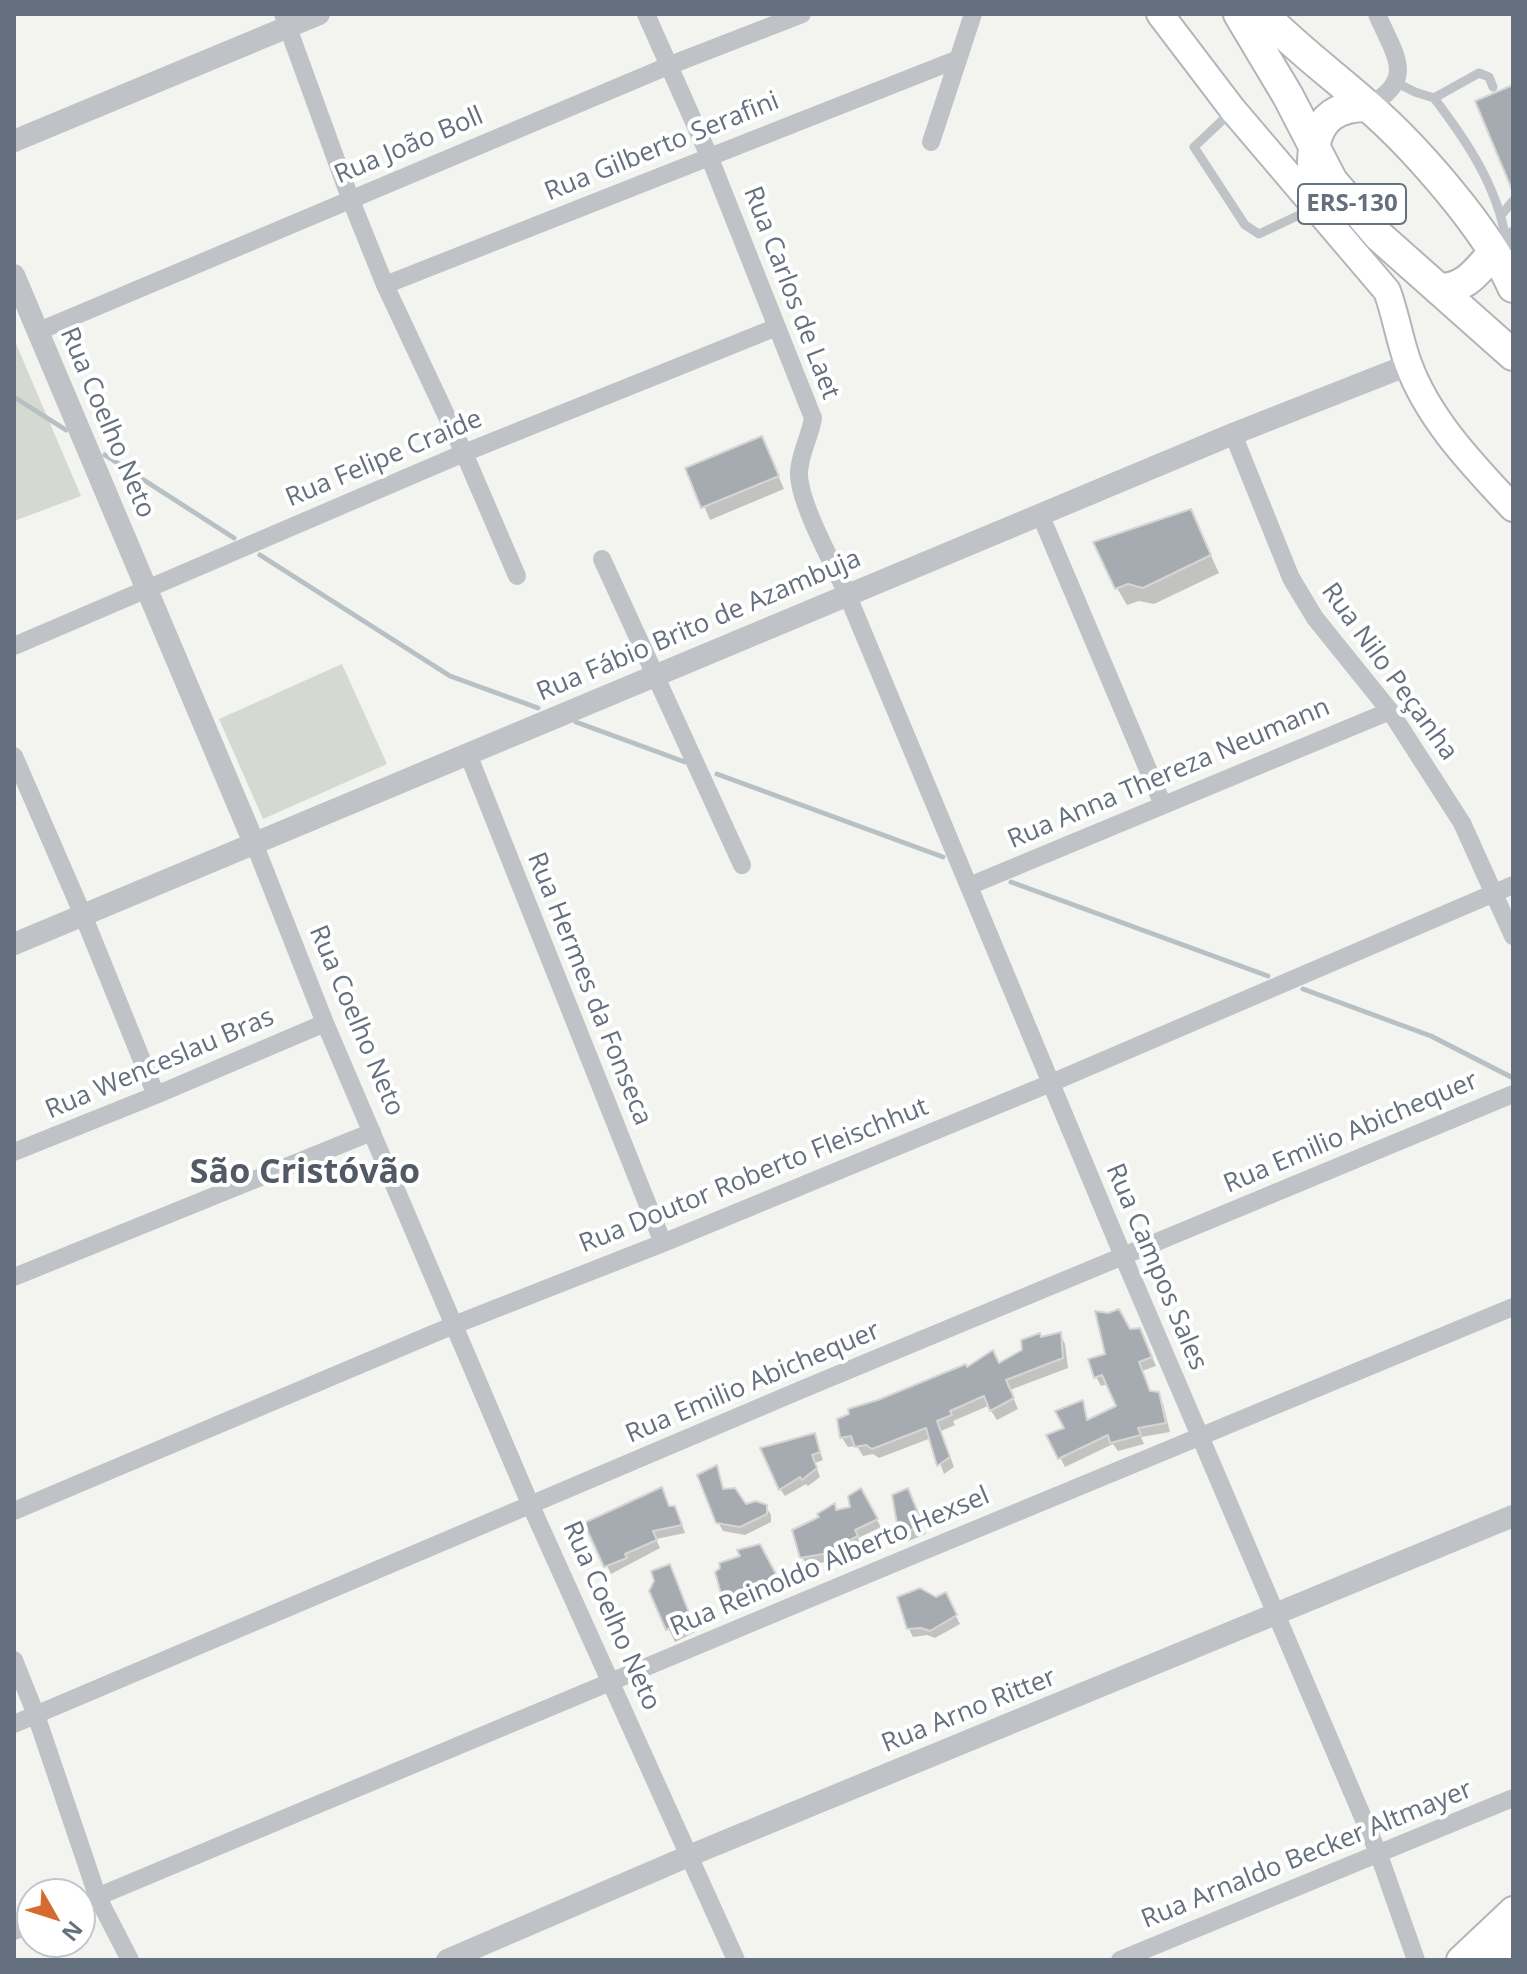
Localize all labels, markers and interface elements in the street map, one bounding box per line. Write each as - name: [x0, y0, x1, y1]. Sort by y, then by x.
- street label: Rua Gilberto Serafini: [540, 86, 784, 208]
- street label: Rua João Boll: [330, 101, 488, 191]
- street label: Rua Carlos de Laet: [736, 182, 846, 404]
- road number: ERS-130: [1298, 184, 1406, 224]
- street label: Rua Coelho Neto: [53, 323, 161, 523]
- street label: Rua Felipe Craide: [281, 404, 487, 514]
- street label: Rua Fábio Brito de Azambuja: [532, 543, 866, 709]
- street label: Rua Nilo Peçanha: [1314, 577, 1464, 767]
- street label: Rua Anna Thereza Neumann: [1003, 692, 1335, 856]
- street label: Rua Hermes da Fonseca: [520, 848, 658, 1130]
- street label: Rua Coelho Neto: [302, 921, 410, 1121]
- street label: Rua Wenceslau Bras: [41, 1002, 279, 1126]
- street label: Rua Emilio Abichequer: [1219, 1065, 1483, 1201]
- street label: Rua Doutor Roberto Fleischhut: [575, 1092, 933, 1260]
- district label: São Cristóvão: [190, 1153, 420, 1193]
- street label: Rua Campos Sales: [1098, 1159, 1214, 1375]
- street label: Rua Emilio Abichequer: [621, 1315, 885, 1451]
- street label: Rua Reinoldo Alberto Hexsel: [666, 1481, 994, 1643]
- street label: Rua Coelho Neto: [555, 1517, 667, 1715]
- street label: Rua Arno Ritter: [877, 1662, 1061, 1760]
- street label: Rua Arnaldo Becker Altmayer: [1137, 1774, 1477, 1936]
- north arrow: [16, 1878, 96, 1958]
- text: N: [56, 1915, 90, 1948]

